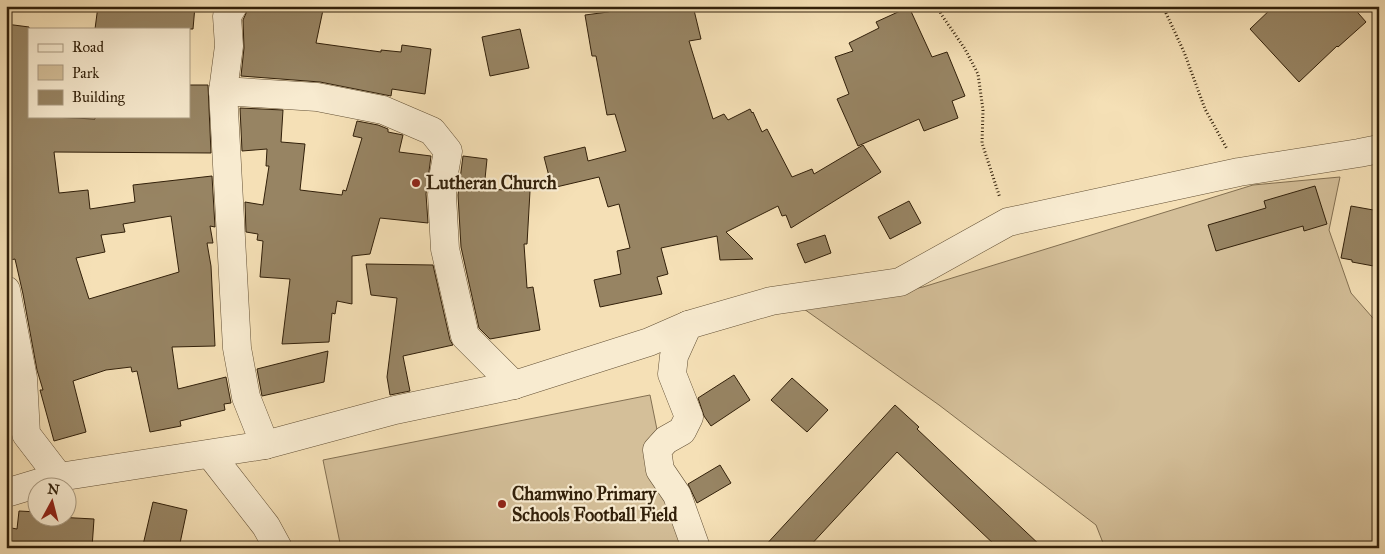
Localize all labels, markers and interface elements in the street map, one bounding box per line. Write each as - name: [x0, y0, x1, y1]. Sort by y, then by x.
- legend: [28, 28, 190, 118]
- text: Road: [72, 38, 104, 56]
- text: Park: [72, 64, 99, 82]
- text: Building: [72, 88, 126, 106]
- place label: Lutheran Church: [426, 172, 558, 194]
- marker: Lutheran Church: [410, 177, 422, 189]
- north arrow: [28, 476, 78, 526]
- text: N: [47, 480, 61, 499]
- place label: Chamwino Primary Schools Football Field: [512, 483, 679, 526]
- marker: Chamwino Primary Schools Football Field: [496, 498, 508, 510]

